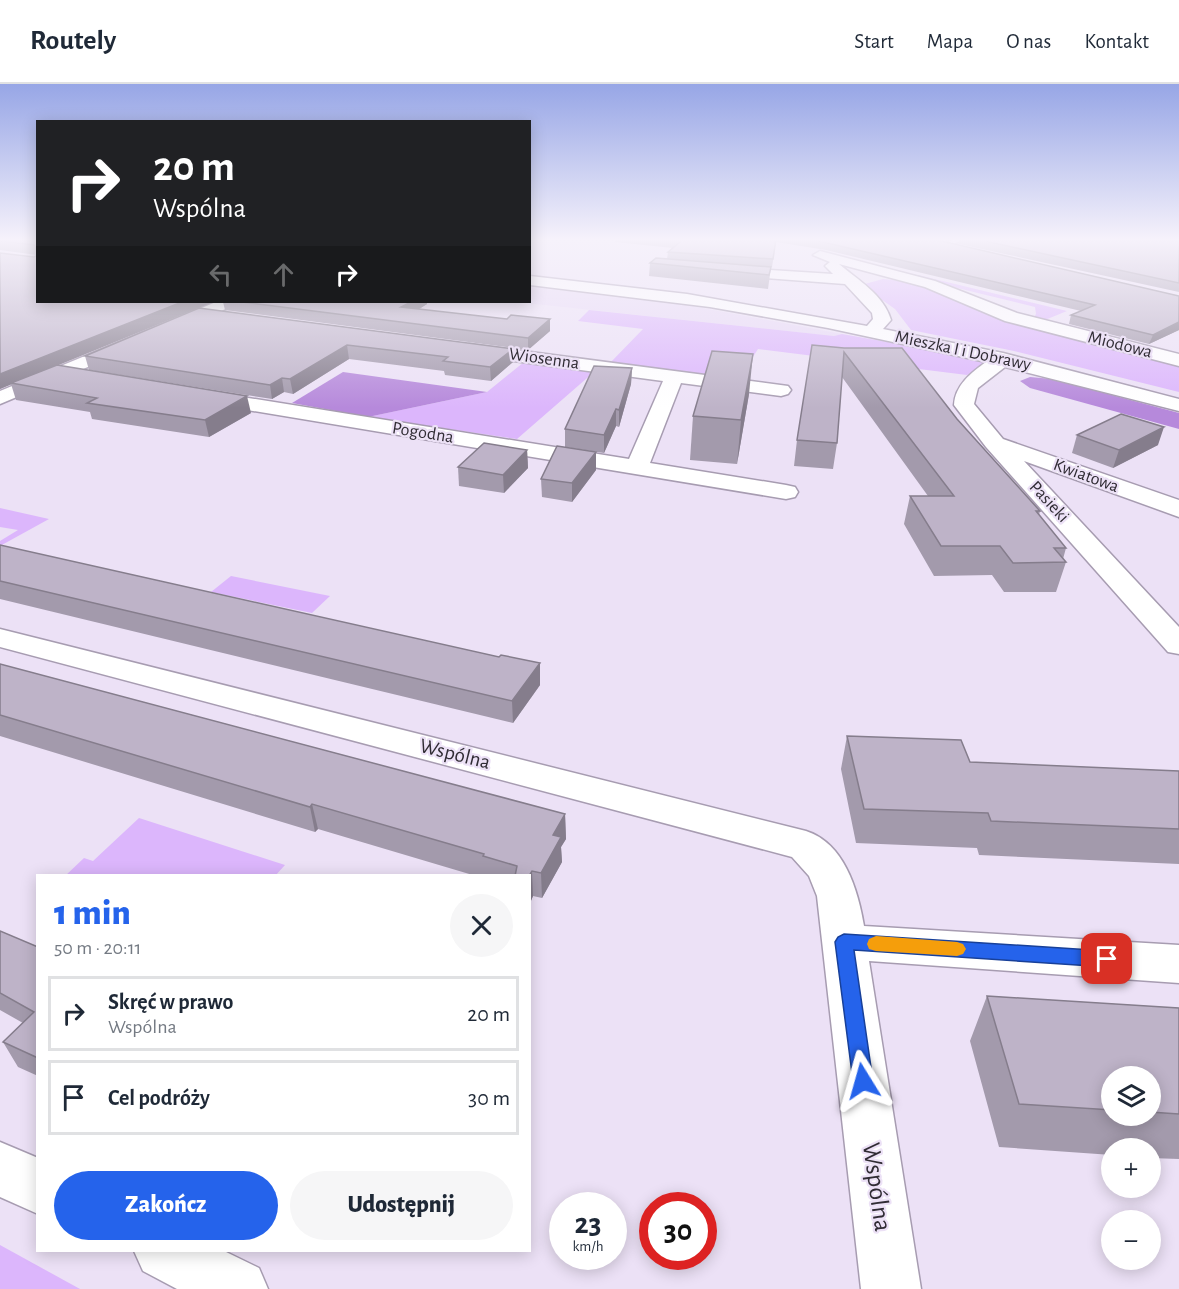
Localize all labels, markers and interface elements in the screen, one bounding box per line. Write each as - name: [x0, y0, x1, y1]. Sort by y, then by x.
- text: Routely: [30, 27, 116, 55]
- text: Start: [854, 31, 894, 52]
- text: Mapa: [927, 31, 973, 52]
- text: O nas: [1006, 31, 1051, 52]
- text: Kontakt: [1084, 31, 1149, 52]
- icon: right: [54, 144, 132, 222]
- text: 20 m: [153, 146, 235, 188]
- text: Wspólna: [153, 195, 246, 222]
- icon: left: [204, 258, 237, 291]
- icon: ahead: [267, 258, 300, 291]
- icon: right: [330, 258, 363, 291]
- street label: Mieszka I i Dobrawy: [894, 328, 1033, 374]
- street label: Miodowa: [1086, 328, 1154, 362]
- street label: Wiosenna: [508, 345, 580, 373]
- street label: Pogodna: [391, 419, 455, 447]
- street label: Kwiatowa: [1051, 456, 1121, 496]
- street label: Pasieki: [1026, 478, 1072, 526]
- street label: Wspólna: [417, 735, 493, 773]
- button: close: [450, 894, 513, 957]
- text: 1 min: [54, 895, 131, 931]
- pin: [1081, 933, 1132, 984]
- text: 50 m · 20:11: [54, 938, 141, 958]
- icon: arrive: [1090, 942, 1123, 975]
- text: Skręć w prawo: [108, 991, 233, 1013]
- icon: right: [57, 997, 90, 1030]
- text: 20 m: [467, 1003, 510, 1025]
- text: Wspólna: [108, 1017, 177, 1037]
- position arrow: [831, 1049, 895, 1113]
- map controls: [1101, 1066, 1161, 1270]
- button: layers: [1101, 1066, 1161, 1126]
- icon: arrive: [57, 1081, 90, 1114]
- text: Cel podróży: [108, 1087, 210, 1109]
- text: 30 m: [468, 1087, 510, 1109]
- button: +: [1101, 1138, 1161, 1198]
- street label: Wspólna: [858, 1141, 896, 1233]
- button: Zakończ: [54, 1171, 278, 1240]
- button: Udostępnij: [290, 1171, 513, 1240]
- speed limit sign: 30: [639, 1192, 717, 1270]
- text: 23: [574, 1209, 602, 1239]
- button: −: [1101, 1210, 1161, 1270]
- text: km/h: [573, 1239, 603, 1254]

